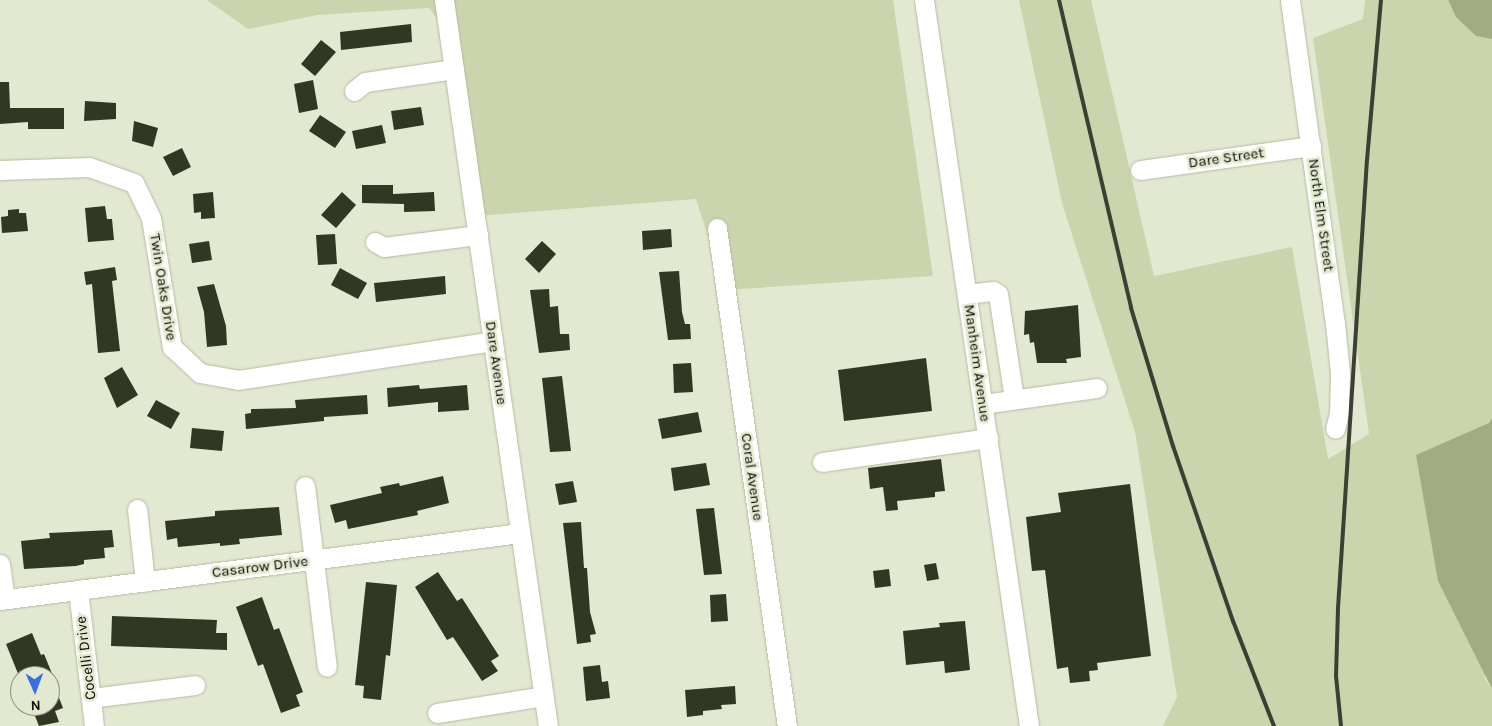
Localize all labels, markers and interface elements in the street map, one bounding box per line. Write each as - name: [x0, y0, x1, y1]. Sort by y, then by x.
- street label: Dare Street: [1187, 144, 1265, 172]
- street label: North Elm Street: [1304, 158, 1338, 272]
- street label: Twin Oaks Drive: [146, 232, 180, 342]
- street label: Manheim Avenue: [960, 303, 994, 423]
- street label: Dare Avenue: [481, 320, 511, 406]
- street label: Coral Avenue: [737, 432, 767, 522]
- street label: Casarow Drive: [211, 552, 309, 582]
- street label: Cocelli Drive: [72, 615, 100, 701]
- north arrow: [10, 666, 60, 716]
- text: N: [30, 697, 41, 714]

